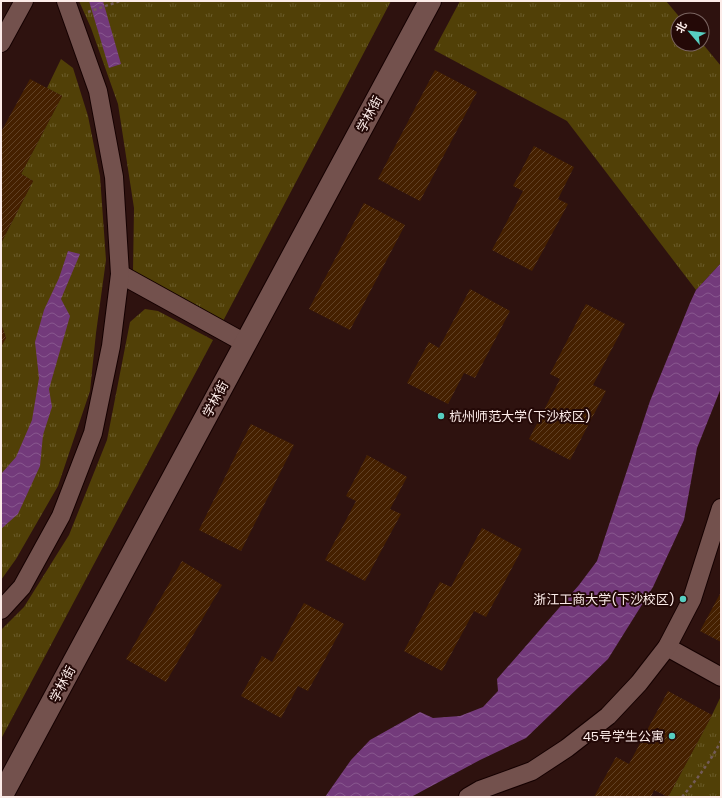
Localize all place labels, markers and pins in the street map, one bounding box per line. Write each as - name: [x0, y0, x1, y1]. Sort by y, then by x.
- place label: 杭州师范大学(下沙校区): [449, 407, 591, 426]
- marker: 杭州师范大学(下沙校区): [436, 411, 446, 421]
- place label: 浙江工商大学(下沙校区): [533, 590, 675, 609]
- marker: 浙江工商大学(下沙校区): [678, 594, 688, 604]
- place label: 45号学生公寓: [583, 727, 664, 746]
- marker: 45号学生公寓: [667, 731, 677, 741]

